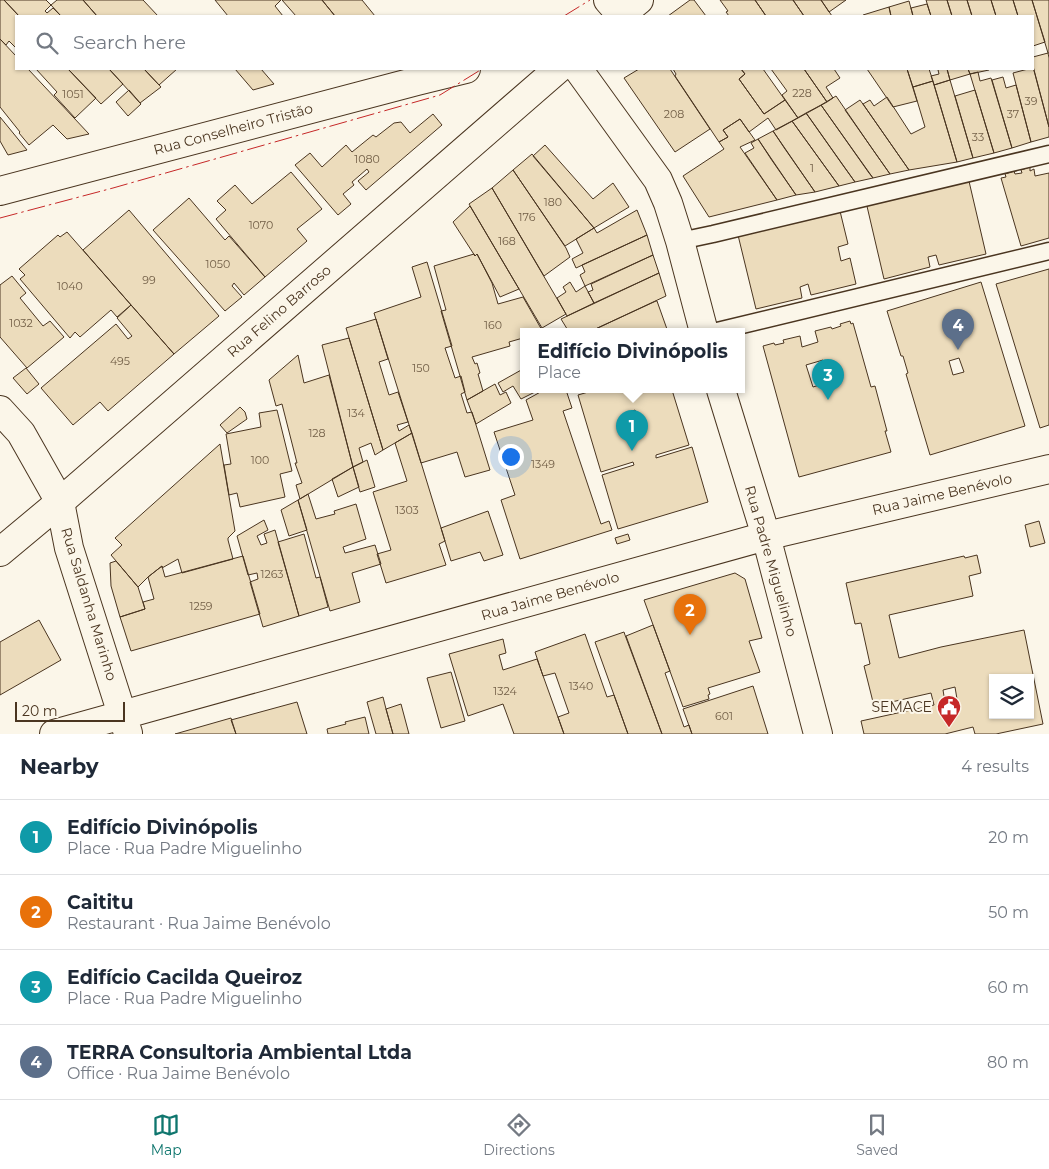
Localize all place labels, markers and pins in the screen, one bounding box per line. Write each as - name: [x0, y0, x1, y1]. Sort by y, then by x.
- pin: 4: [942, 309, 974, 350]
- pin: 3: [812, 359, 844, 400]
- pin: 1: [616, 410, 648, 451]
- pin: 2: [674, 594, 706, 635]
- public building icon: SEMACE: [936, 694, 962, 728]
- place label: SEMACE: [871, 698, 932, 716]

